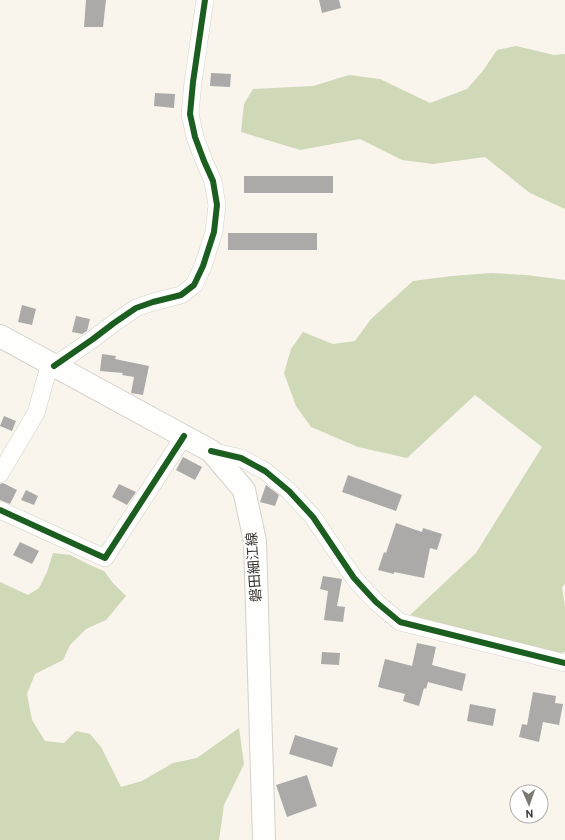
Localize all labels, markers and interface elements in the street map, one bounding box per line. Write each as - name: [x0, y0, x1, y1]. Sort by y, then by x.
- street label: 磐田細江線: [244, 531, 266, 603]
- north arrow: [509, 784, 549, 824]
- text: N: [525, 806, 534, 820]

